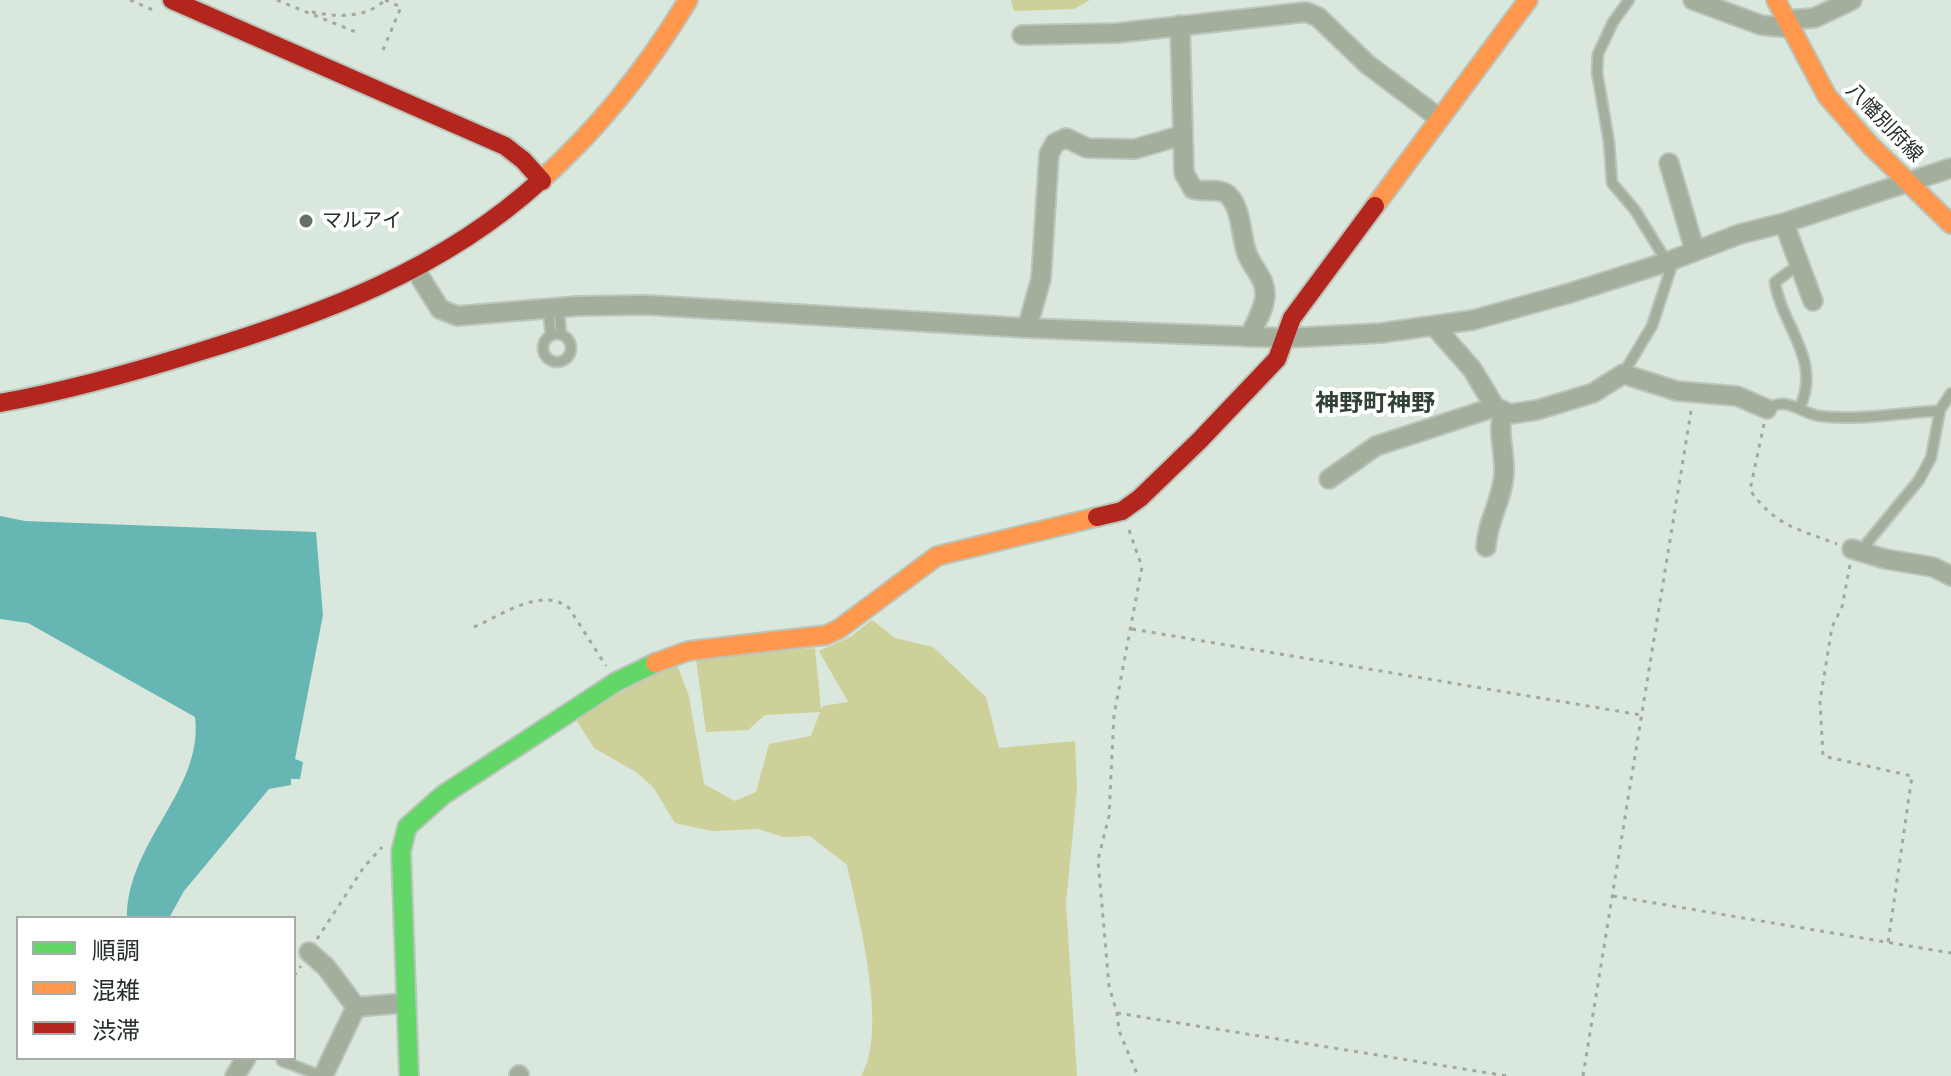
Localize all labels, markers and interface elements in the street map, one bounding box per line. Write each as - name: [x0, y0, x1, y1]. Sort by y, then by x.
- street label: 八幡別府線: [1841, 79, 1927, 167]
- place label: マルアイ: [322, 209, 402, 233]
- marker: マルアイ: [297, 212, 315, 230]
- district label: 神野町神野: [1315, 390, 1435, 418]
- legend: [16, 916, 296, 1060]
- text: 順調: [92, 937, 140, 965]
- text: 混雑: [92, 977, 140, 1005]
- text: 渋滞: [92, 1017, 140, 1045]

